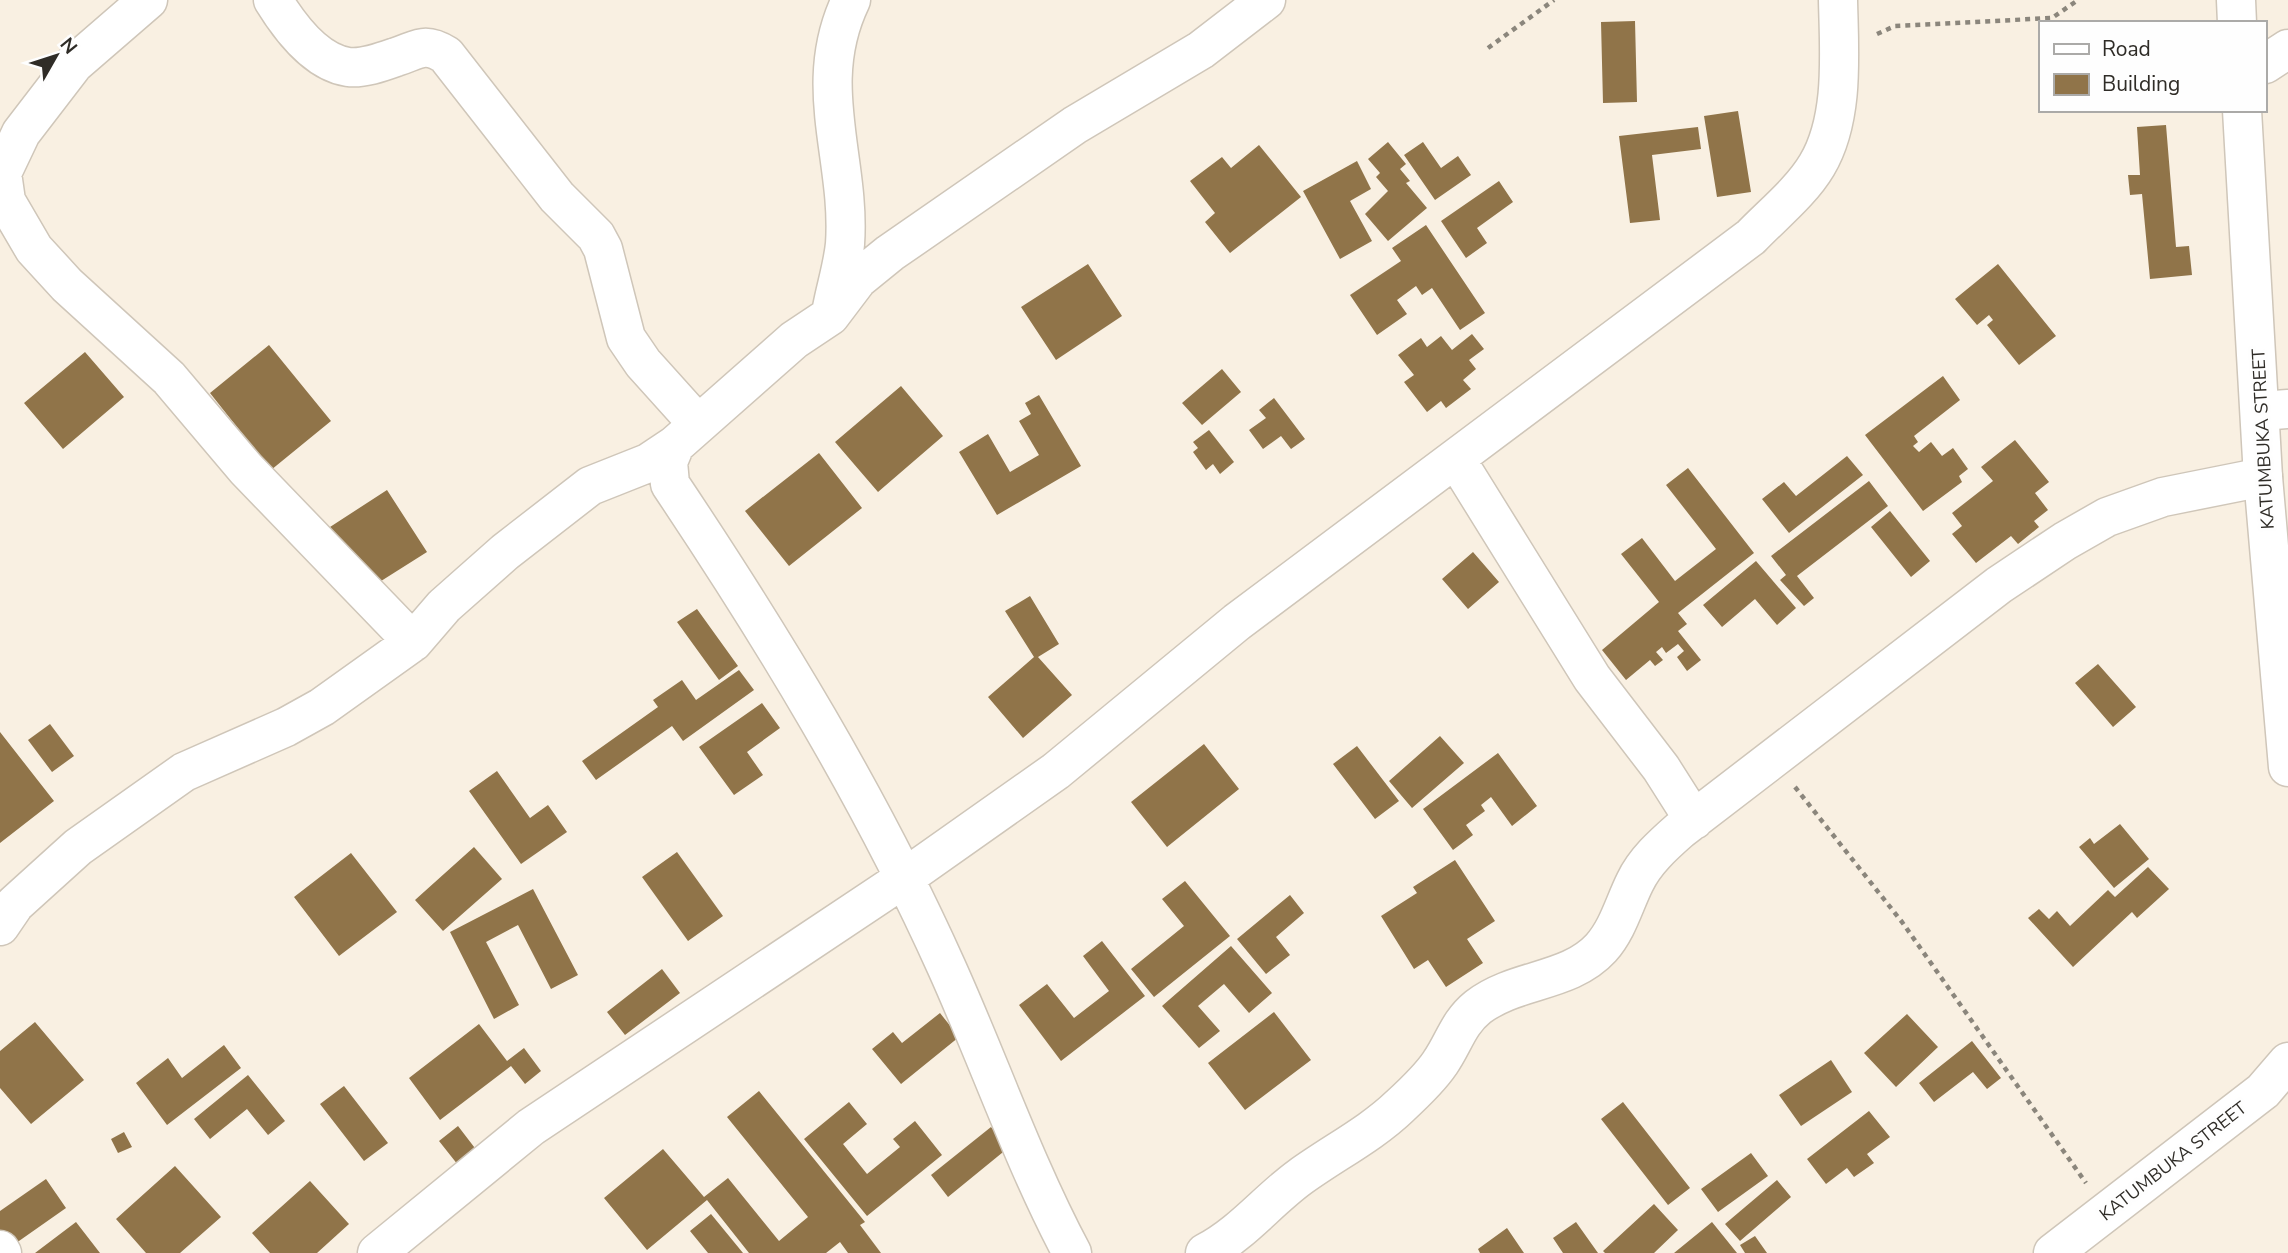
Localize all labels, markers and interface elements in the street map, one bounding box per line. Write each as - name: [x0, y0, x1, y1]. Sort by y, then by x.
- north arrow: [21, 21, 91, 91]
- legend: [2039, 21, 2267, 112]
- text: N: [54, 32, 83, 60]
- text: Road: [2102, 35, 2151, 63]
- text: Building: [2102, 70, 2180, 98]
- street label: KATUMBUKA STREET: [2246, 348, 2280, 530]
- street label: KATUMBUKA STREET: [2094, 1096, 2252, 1226]

